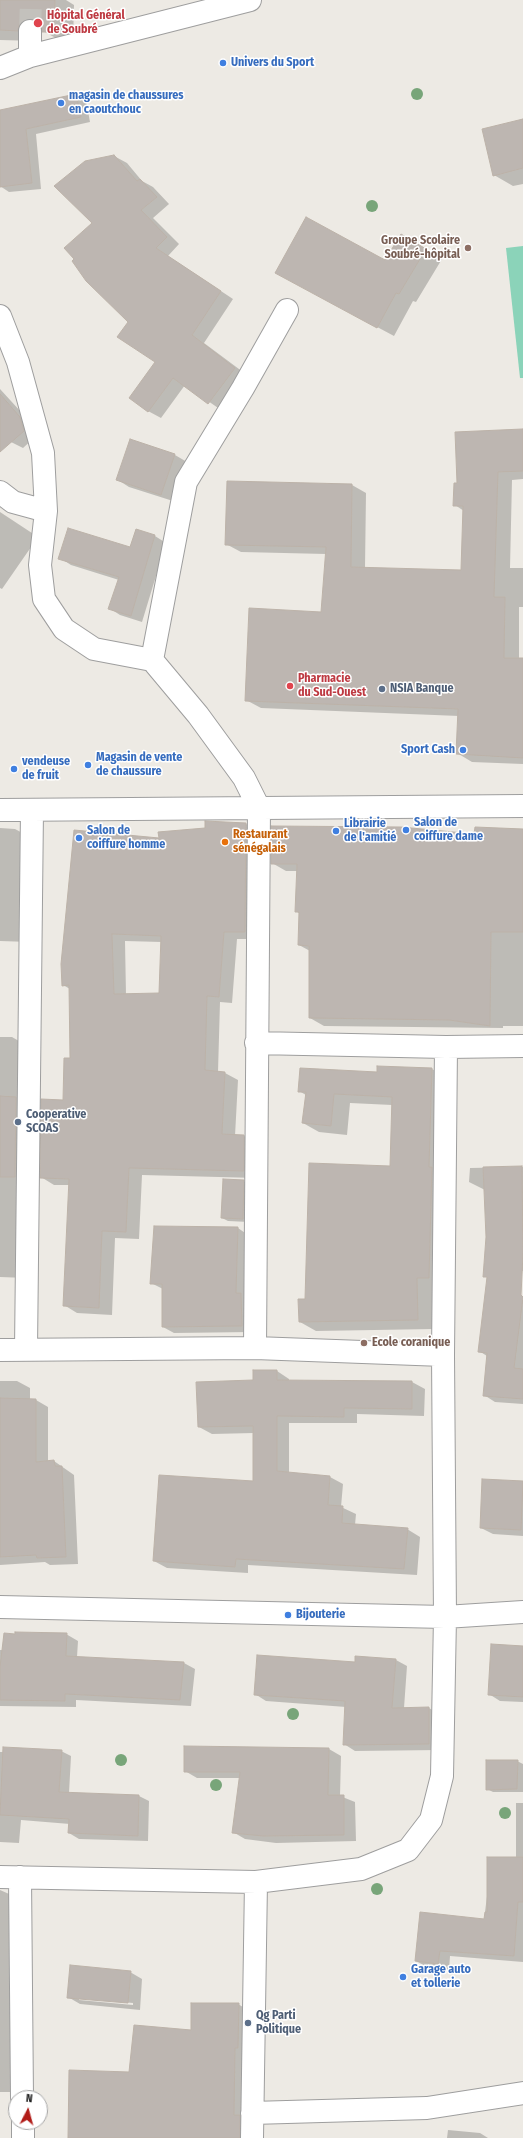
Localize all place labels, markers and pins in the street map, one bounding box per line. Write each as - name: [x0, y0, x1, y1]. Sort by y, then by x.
- place label: Hôpital Général de Soubré: [47, 9, 125, 37]
- marker: Hôpital Général de Soubré: [32, 17, 44, 29]
- place label: Univers du Sport: [231, 56, 314, 70]
- marker: Univers du Sport: [218, 58, 228, 68]
- place label: magasin de chaussures en caoutchouc: [69, 89, 184, 117]
- marker: magasin de chaussures en caoutchouc: [56, 98, 66, 108]
- place label: Groupe Scolaire Soubré-hôpital: [381, 234, 460, 262]
- marker: Groupe Scolaire Soubré-hôpital: [463, 243, 473, 253]
- place label: Pharmacie du Sud-Ouest: [298, 672, 366, 700]
- marker: Pharmacie du Sud-Ouest: [285, 681, 295, 691]
- place label: NSIA Banque: [390, 682, 453, 696]
- marker: NSIA Banque: [377, 684, 387, 694]
- place label: Sport Cash: [401, 743, 455, 757]
- marker: Sport Cash: [458, 745, 468, 755]
- place label: Magasin de vente de chaussure: [96, 751, 182, 779]
- place label: vendeuse de fruit: [22, 755, 70, 783]
- marker: Magasin de vente de chaussure: [83, 760, 93, 770]
- marker: vendeuse de fruit: [9, 764, 19, 774]
- place label: Salon de coiffure dame: [414, 816, 483, 844]
- place label: Librairie de l'amitié: [344, 817, 396, 845]
- place label: Salon de coiffure homme: [87, 824, 165, 852]
- marker: Salon de coiffure dame: [401, 825, 411, 835]
- marker: Librairie de l'amitié: [331, 826, 341, 836]
- place label: Restaurant sénégalais: [233, 828, 288, 856]
- marker: Salon de coiffure homme: [74, 833, 84, 843]
- marker: Restaurant sénégalais: [220, 837, 230, 847]
- place label: Cooperative SCOAS: [26, 1108, 86, 1136]
- marker: Cooperative SCOAS: [13, 1117, 23, 1127]
- place label: Ecole coranique: [372, 1336, 450, 1350]
- marker: Ecole coranique: [359, 1338, 369, 1348]
- place label: Bijouterie: [296, 1608, 345, 1622]
- marker: Bijouterie: [283, 1610, 293, 1620]
- place label: Garage auto et tollerie: [411, 1963, 471, 1991]
- marker: Garage auto et tollerie: [398, 1972, 408, 1982]
- place label: Qg Parti Politique: [256, 2009, 301, 2037]
- marker: Qg Parti Politique: [243, 2018, 253, 2028]

